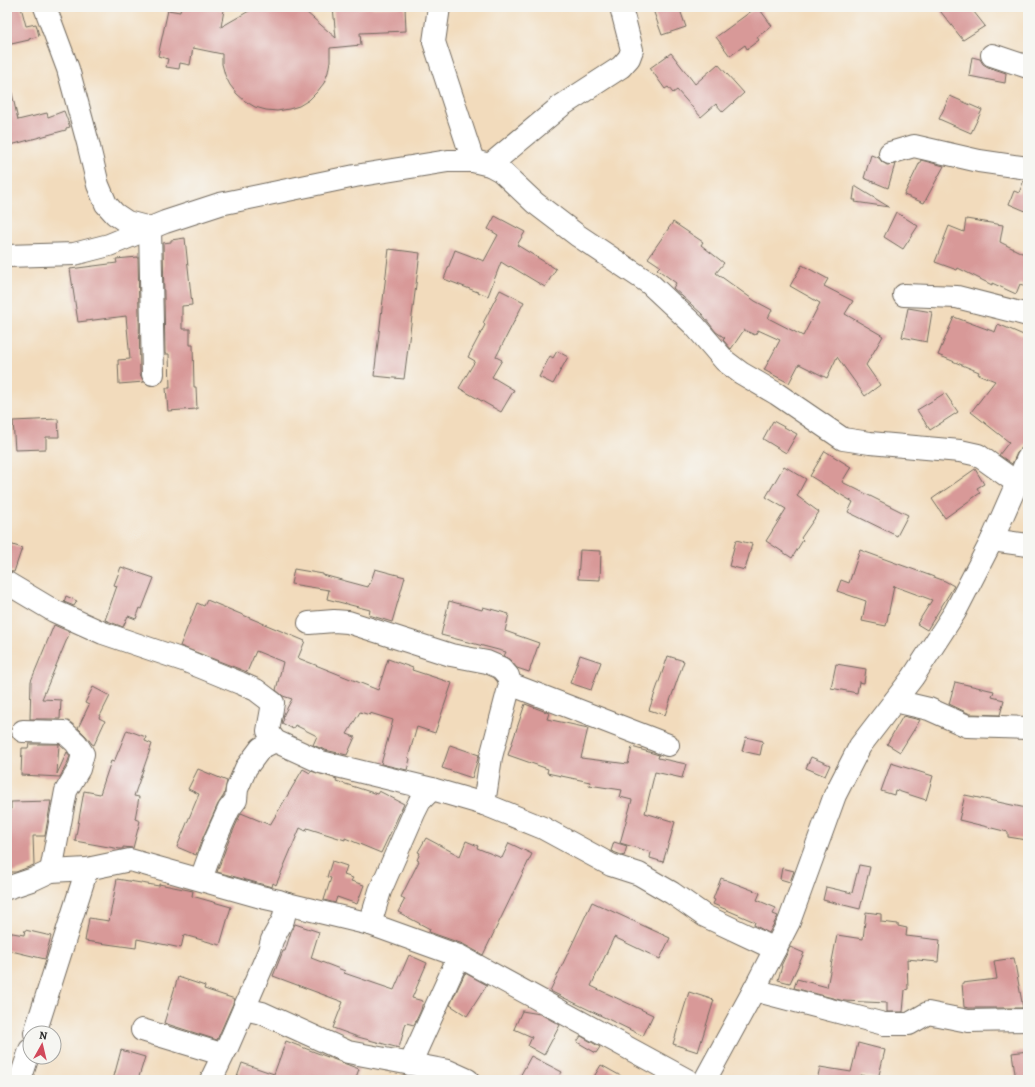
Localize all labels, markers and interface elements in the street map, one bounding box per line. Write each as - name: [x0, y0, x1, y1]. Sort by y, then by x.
- north arrow: [22, 1025, 62, 1065]
- text: N: [38, 1028, 48, 1044]

